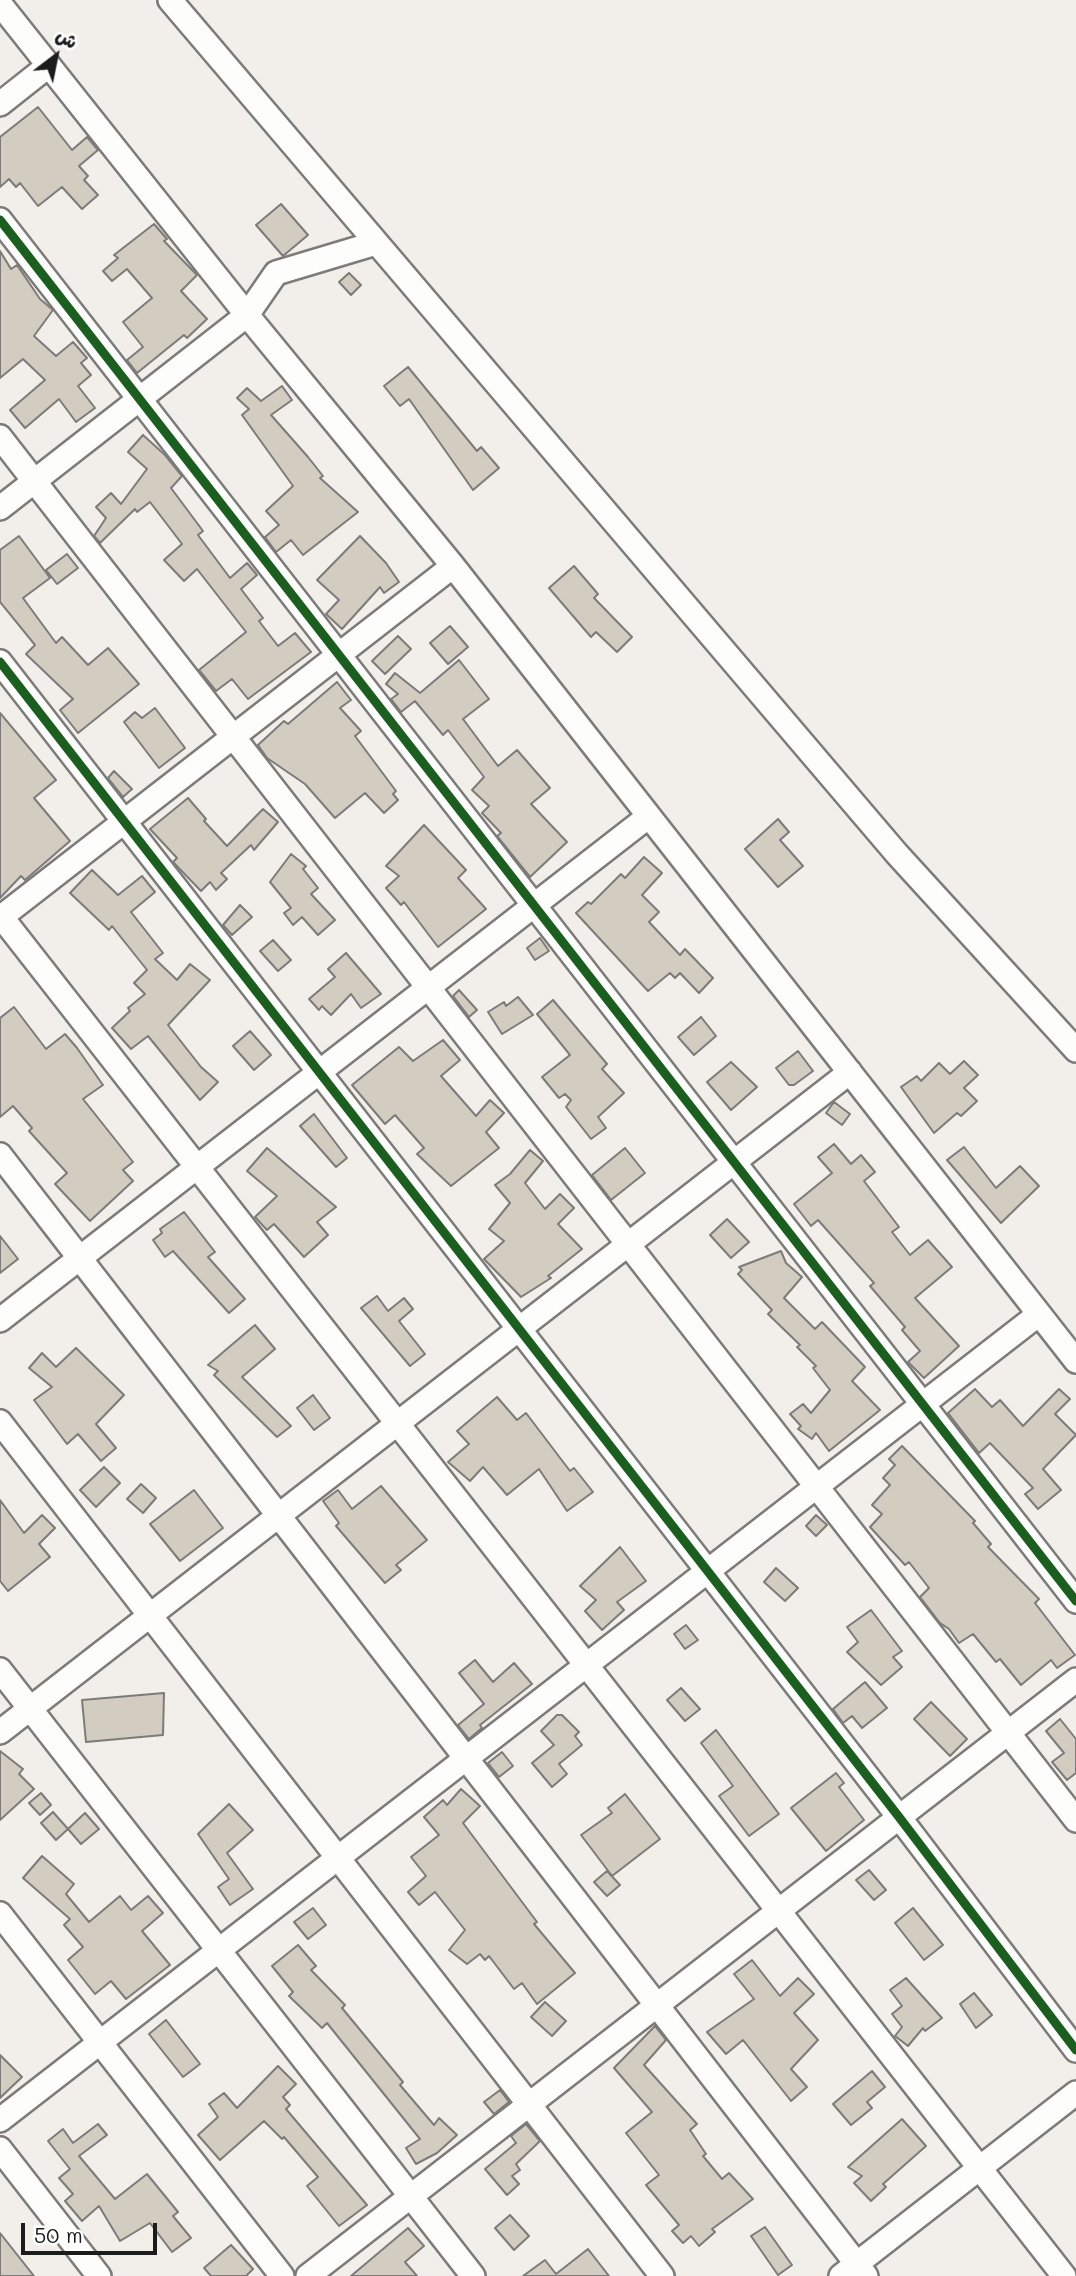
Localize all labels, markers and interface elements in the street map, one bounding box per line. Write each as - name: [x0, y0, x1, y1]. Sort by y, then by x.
- north arrow: [21, 21, 91, 91]
- text: ش: [52, 22, 83, 54]
- scale bar: [24, 2210, 161, 2254]
- text: 50 m: [34, 2221, 83, 2248]

